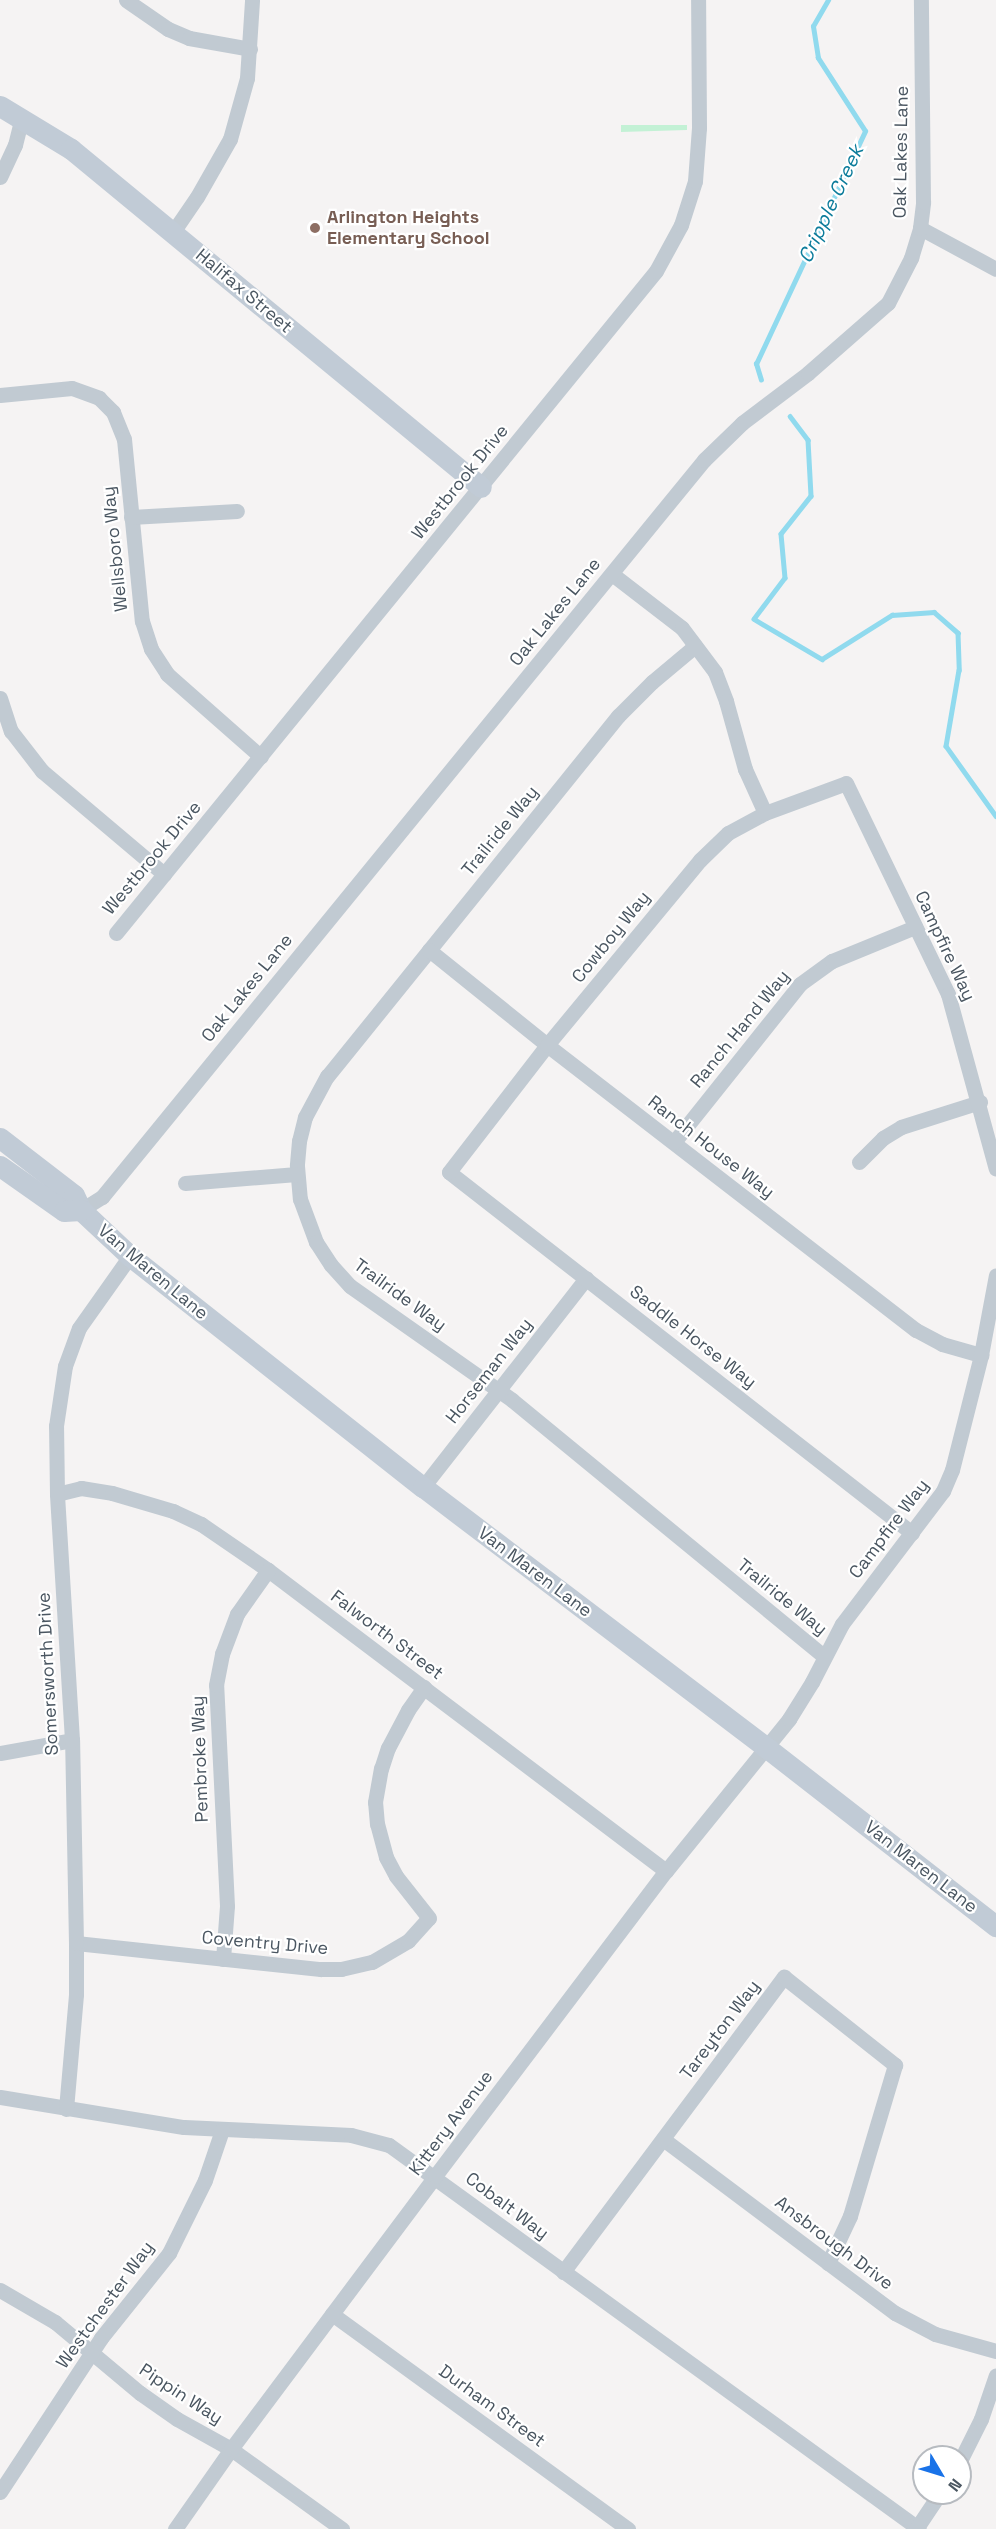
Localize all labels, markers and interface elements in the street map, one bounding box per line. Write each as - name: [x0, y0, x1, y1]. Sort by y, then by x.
- street label: Oak Lakes Lane: [889, 85, 913, 219]
- water label: Cripple Creek: [793, 141, 869, 267]
- place label: Arlington Heights Elementary School: [327, 207, 490, 250]
- marker: Arlington Heights Elementary School: [308, 221, 322, 235]
- street label: Halifax Street: [191, 244, 297, 338]
- street label: Westbrook Drive: [407, 420, 513, 544]
- street label: Wellsboro Way: [98, 485, 132, 613]
- street label: Oak Lakes Lane: [505, 554, 605, 670]
- street label: Trailride Way: [457, 782, 543, 880]
- street label: Westbrook Drive: [98, 797, 206, 919]
- street label: Cowboy Way: [567, 887, 655, 987]
- street label: Campfire Way: [910, 888, 980, 1004]
- street label: Oak Lakes Lane: [197, 930, 297, 1046]
- street label: Ranch Hand Way: [686, 966, 794, 1092]
- street label: Ranch House Way: [643, 1091, 779, 1203]
- street label: Van Maren Lane: [94, 1220, 212, 1324]
- street label: Trailride Way: [349, 1254, 451, 1336]
- street label: Saddle Horse Way: [625, 1281, 761, 1393]
- street label: Horseman Way: [441, 1314, 537, 1428]
- street label: Campfire Way: [845, 1475, 933, 1583]
- street label: Van Maren Lane: [474, 1522, 596, 1622]
- street label: Trailride Way: [733, 1554, 831, 1640]
- street label: Falworth Street: [326, 1586, 448, 1684]
- street label: Somersworth Drive: [33, 1592, 63, 1756]
- street label: Pembroke Way: [187, 1695, 213, 1823]
- street label: Van Maren Lane: [860, 1816, 982, 1918]
- street label: Coventry Drive: [201, 1927, 329, 1959]
- street label: Tareyton Way: [676, 1976, 764, 2084]
- street label: Kittery Avenue: [404, 2066, 498, 2180]
- street label: Cobalt Way: [461, 2168, 553, 2244]
- street label: Ansbrough Drive: [771, 2192, 897, 2294]
- street label: Westchester Way: [52, 2237, 158, 2373]
- street label: Pippin Way: [135, 2359, 227, 2429]
- street label: Durham Street: [435, 2360, 549, 2452]
- north arrow: [912, 2445, 972, 2505]
- text: N: [943, 2474, 967, 2496]

